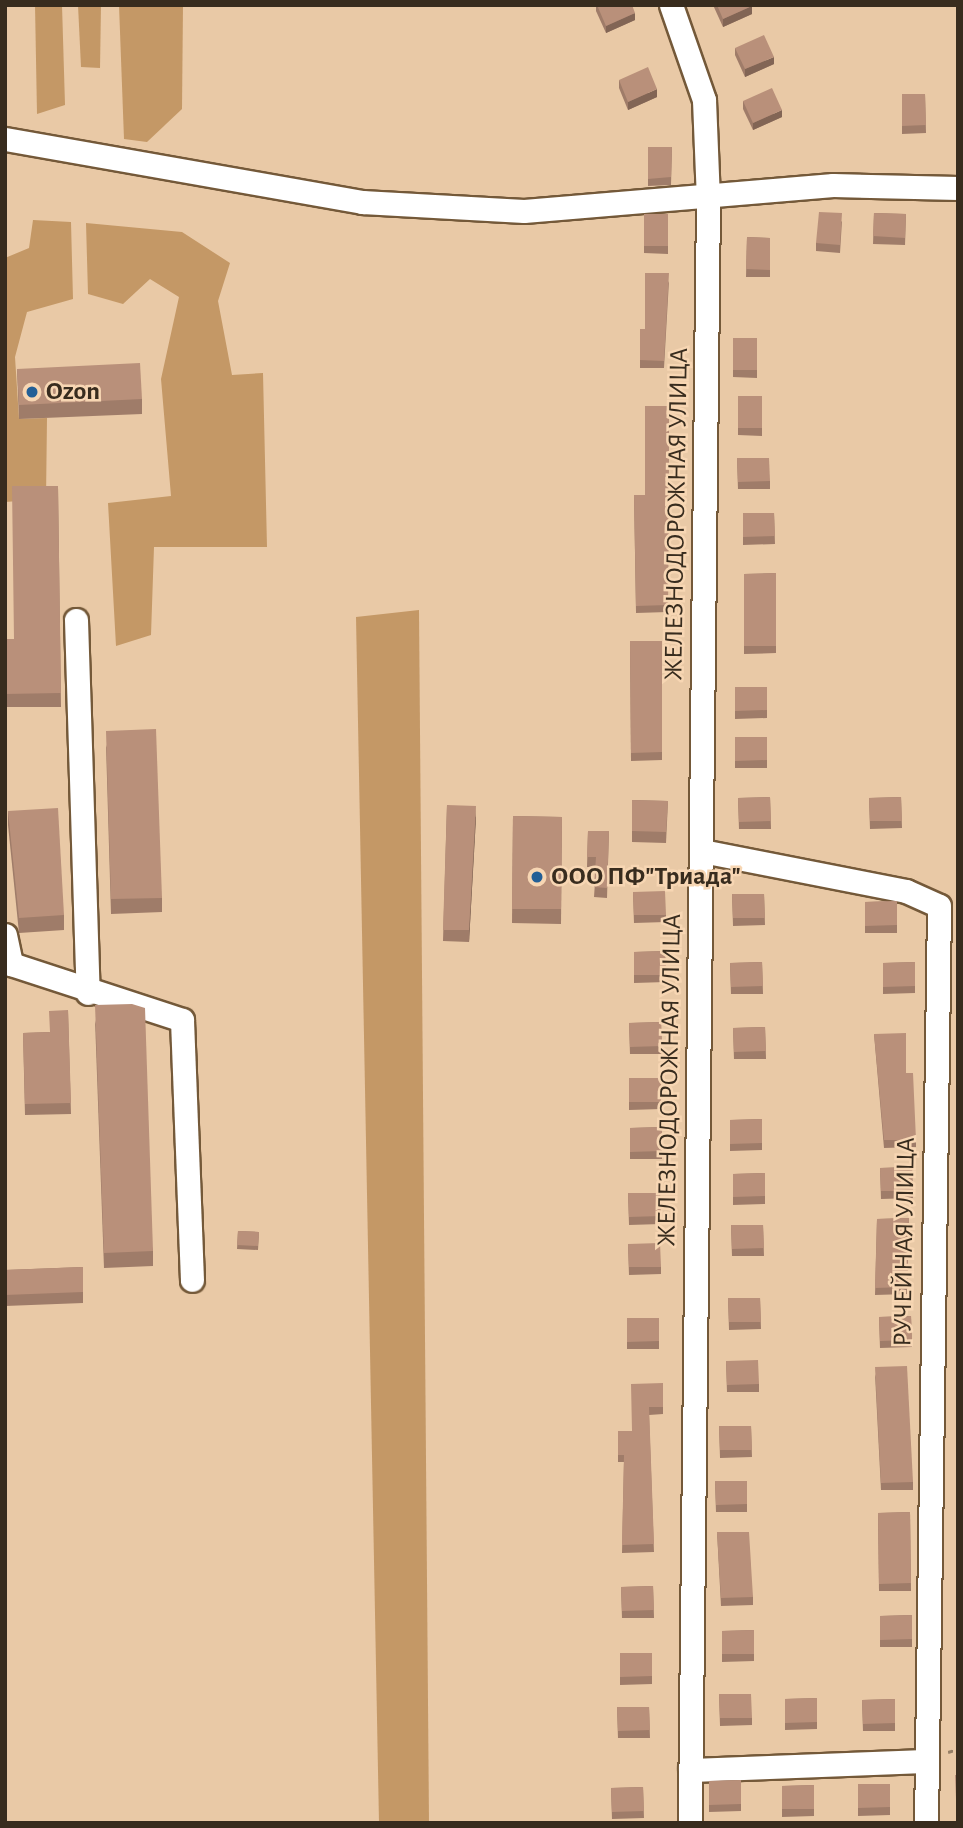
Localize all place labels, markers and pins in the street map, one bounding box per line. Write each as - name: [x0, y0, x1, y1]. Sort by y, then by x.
- place label: Ozon: [46, 376, 100, 408]
- marker: Ozon: [24, 384, 40, 400]
- place label: ООО ПФ"Триада": [551, 861, 741, 893]
- marker: ООО ПФ"Триада": [529, 869, 545, 885]

